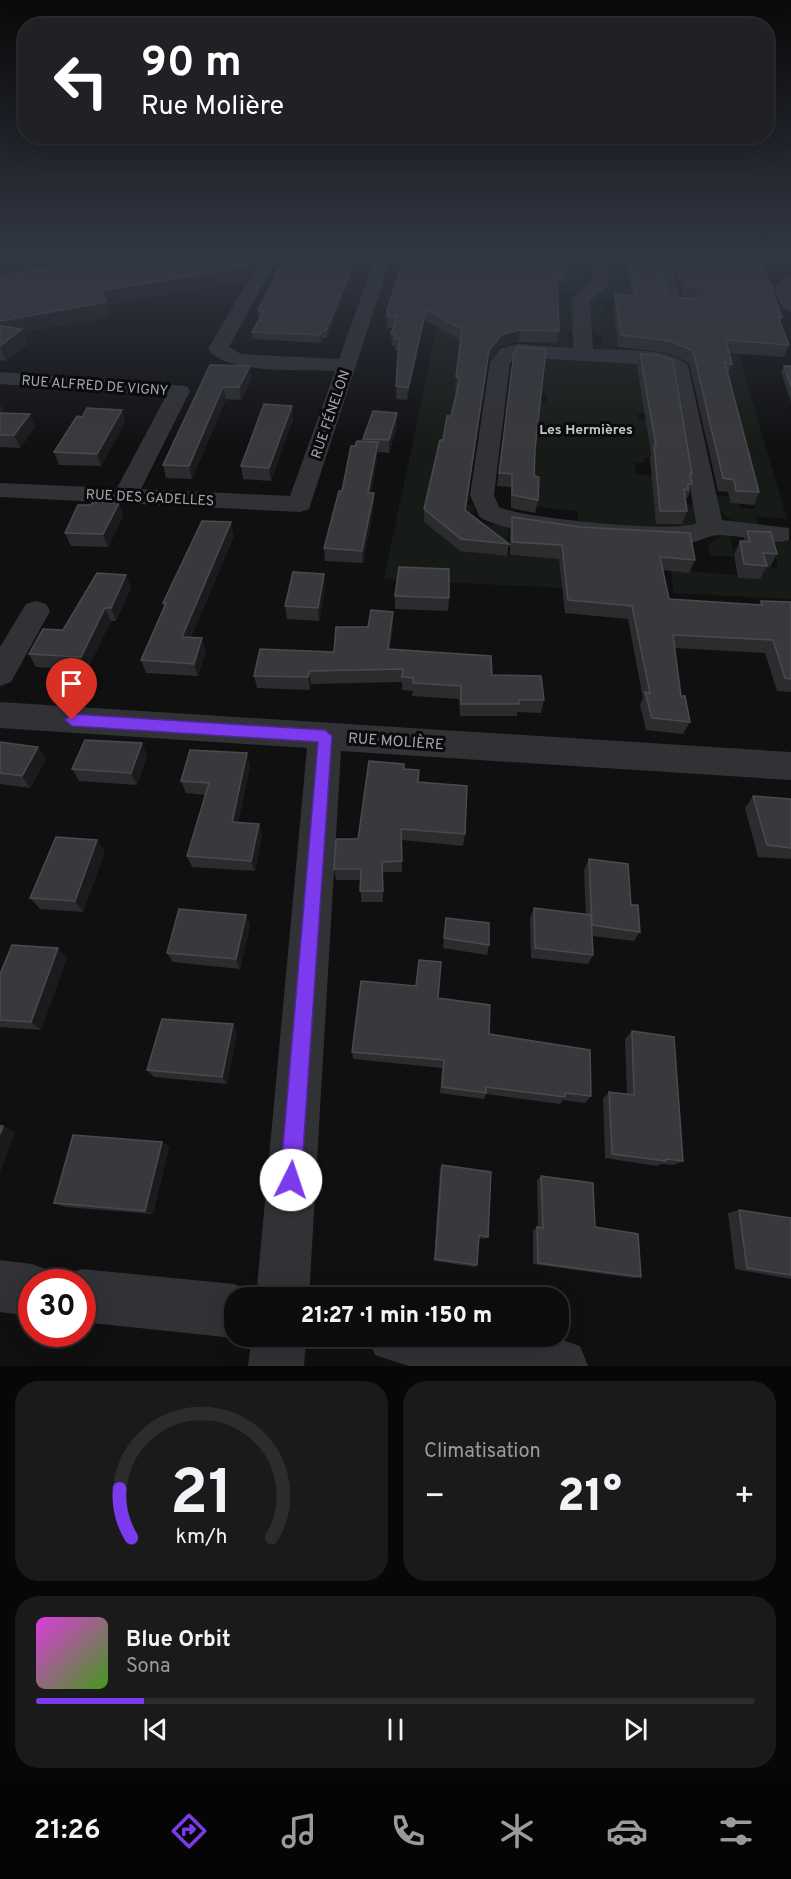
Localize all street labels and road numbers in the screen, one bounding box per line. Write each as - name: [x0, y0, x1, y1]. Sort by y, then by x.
- street label: RUE FÉNELON: [307, 368, 355, 461]
- street label: RUE ALFRED DE VIGNY: [21, 373, 169, 400]
- street label: RUE DES GADELLES: [85, 487, 215, 510]
- street label: RUE MOLIÈRE: [347, 729, 445, 755]

